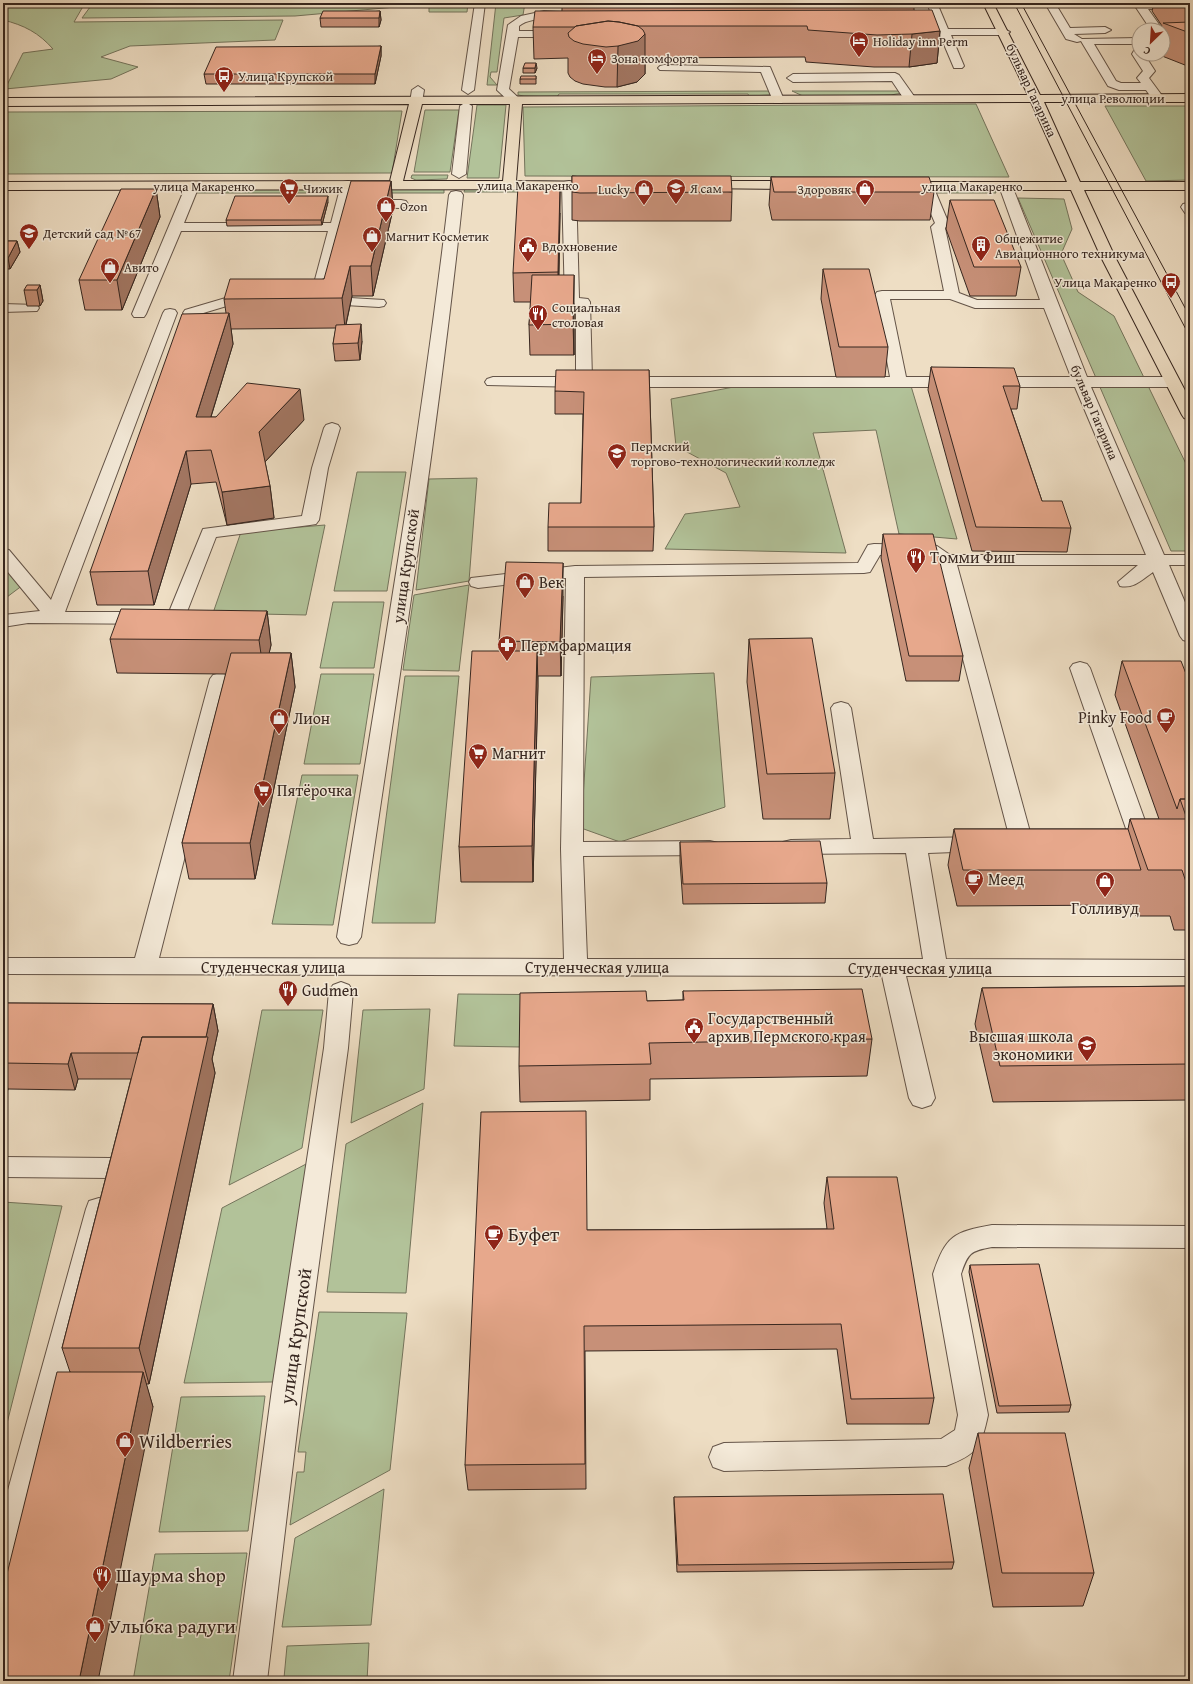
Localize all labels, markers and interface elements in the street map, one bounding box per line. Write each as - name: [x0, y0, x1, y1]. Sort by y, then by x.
- north arrow: [1131, 22, 1171, 62]
- hotel icon: Holiday inn Perm: [848, 30, 870, 58]
- place label: Holiday inn Perm: [873, 32, 969, 51]
- street label: бульвар Гагарина: [1001, 40, 1062, 141]
- text: С: [1141, 42, 1153, 60]
- hotel icon: Зона комфорта: [586, 47, 608, 75]
- place label: Зона комфорта: [611, 49, 699, 68]
- bus stop icon: Улица Крупской: [213, 65, 235, 93]
- place label: Улица Крупской: [238, 67, 333, 86]
- street label: улица Революции: [1060, 89, 1165, 108]
- street label: улица Макаренко: [476, 176, 579, 195]
- street label: улица Макаренко: [152, 177, 255, 196]
- supermarket icon: Чижик: [278, 177, 300, 205]
- school or university icon: Я сам: [665, 177, 687, 205]
- street label: улица Макаренко: [920, 177, 1023, 196]
- shop icon: Lucky: [633, 178, 655, 206]
- shop icon: Здоровяк: [854, 178, 876, 206]
- place label: Чижик: [303, 179, 343, 198]
- place label: Я сам: [689, 179, 722, 198]
- place label: Lucky: [598, 180, 631, 199]
- place label: Здоровяк: [797, 180, 851, 199]
- shop icon: Ozon: [375, 195, 397, 223]
- place label: Ozon: [400, 197, 428, 216]
- school or university icon: Детский сад №67: [18, 222, 40, 250]
- place label: Детский сад №67: [42, 224, 141, 243]
- shop icon: Магнит Косметик: [361, 225, 383, 253]
- place label: Магнит Косметик: [386, 227, 489, 246]
- place label: Общежитие Авиационного техникума: [995, 229, 1146, 263]
- building icon: Общежитие Авиационного техникума: [970, 234, 992, 262]
- public building icon: Вдохновение: [517, 235, 539, 263]
- place label: Вдохновение: [542, 237, 618, 256]
- shop icon: Авито: [99, 256, 121, 284]
- place label: Авито: [124, 258, 159, 277]
- bus stop icon: Улица Макаренко: [1160, 271, 1182, 299]
- place label: Улица Макаренко: [1054, 273, 1157, 292]
- place label: Социальная столовая: [552, 298, 621, 332]
- restaurant icon: Социальная столовая: [527, 303, 549, 331]
- street label: бульвар Гагарина: [1066, 362, 1123, 463]
- place label: Пермский торгово-технологический колледж: [631, 437, 836, 471]
- school or university icon: Пермский торгово-технологический колледж: [606, 442, 628, 470]
- street label: улица Крупской: [385, 507, 425, 626]
- place label: Томми Фиш: [930, 545, 1015, 569]
- restaurant icon: Томми Фиш: [905, 546, 927, 574]
- place label: Век: [539, 570, 565, 594]
- shop icon: Век: [514, 571, 536, 599]
- place label: Пермфармация: [521, 633, 632, 657]
- pharmacy icon: Пермфармация: [496, 634, 518, 662]
- place label: Pinky Food: [1078, 705, 1152, 729]
- place label: Лион: [293, 706, 330, 730]
- cafe icon: Pinky Food: [1155, 706, 1177, 734]
- shop icon: Лион: [268, 707, 290, 735]
- place label: Магнит: [492, 741, 546, 765]
- supermarket icon: Магнит: [467, 742, 489, 770]
- place label: Пятёрочка: [277, 778, 352, 802]
- supermarket icon: Пятёрочка: [252, 779, 274, 807]
- place label: Меед: [988, 867, 1025, 891]
- cafe icon: Меед: [963, 868, 985, 896]
- shop icon: Голливуд: [1094, 870, 1116, 898]
- place label: Голливуд: [1071, 896, 1139, 920]
- street label: Студенческая улица: [201, 955, 345, 979]
- street label: Студенческая улица: [525, 955, 669, 979]
- street label: Студенческая улица: [848, 956, 992, 980]
- place label: Gudmen: [302, 978, 358, 1002]
- restaurant icon: Gudmen: [277, 979, 299, 1007]
- place label: Государственный архив Пермского края: [708, 1006, 866, 1048]
- public building icon: Государственный архив Пермского края: [683, 1016, 705, 1044]
- place label: Высшая школа экономики: [969, 1024, 1073, 1066]
- school or university icon: Высшая школа экономики: [1076, 1034, 1098, 1062]
- place label: Буфет: [508, 1220, 560, 1248]
- cafe icon: Буфет: [483, 1223, 505, 1251]
- street label: улица Крупской: [271, 1266, 318, 1407]
- place label: Wildberries: [139, 1427, 232, 1455]
- shop icon: Wildberries: [114, 1430, 136, 1458]
- place label: Шаурма shop: [116, 1561, 226, 1589]
- restaurant icon: Шаурма shop: [91, 1564, 113, 1592]
- place label: Улыбка радуги: [109, 1612, 236, 1640]
- shop icon: Улыбка радуги: [84, 1615, 106, 1643]

